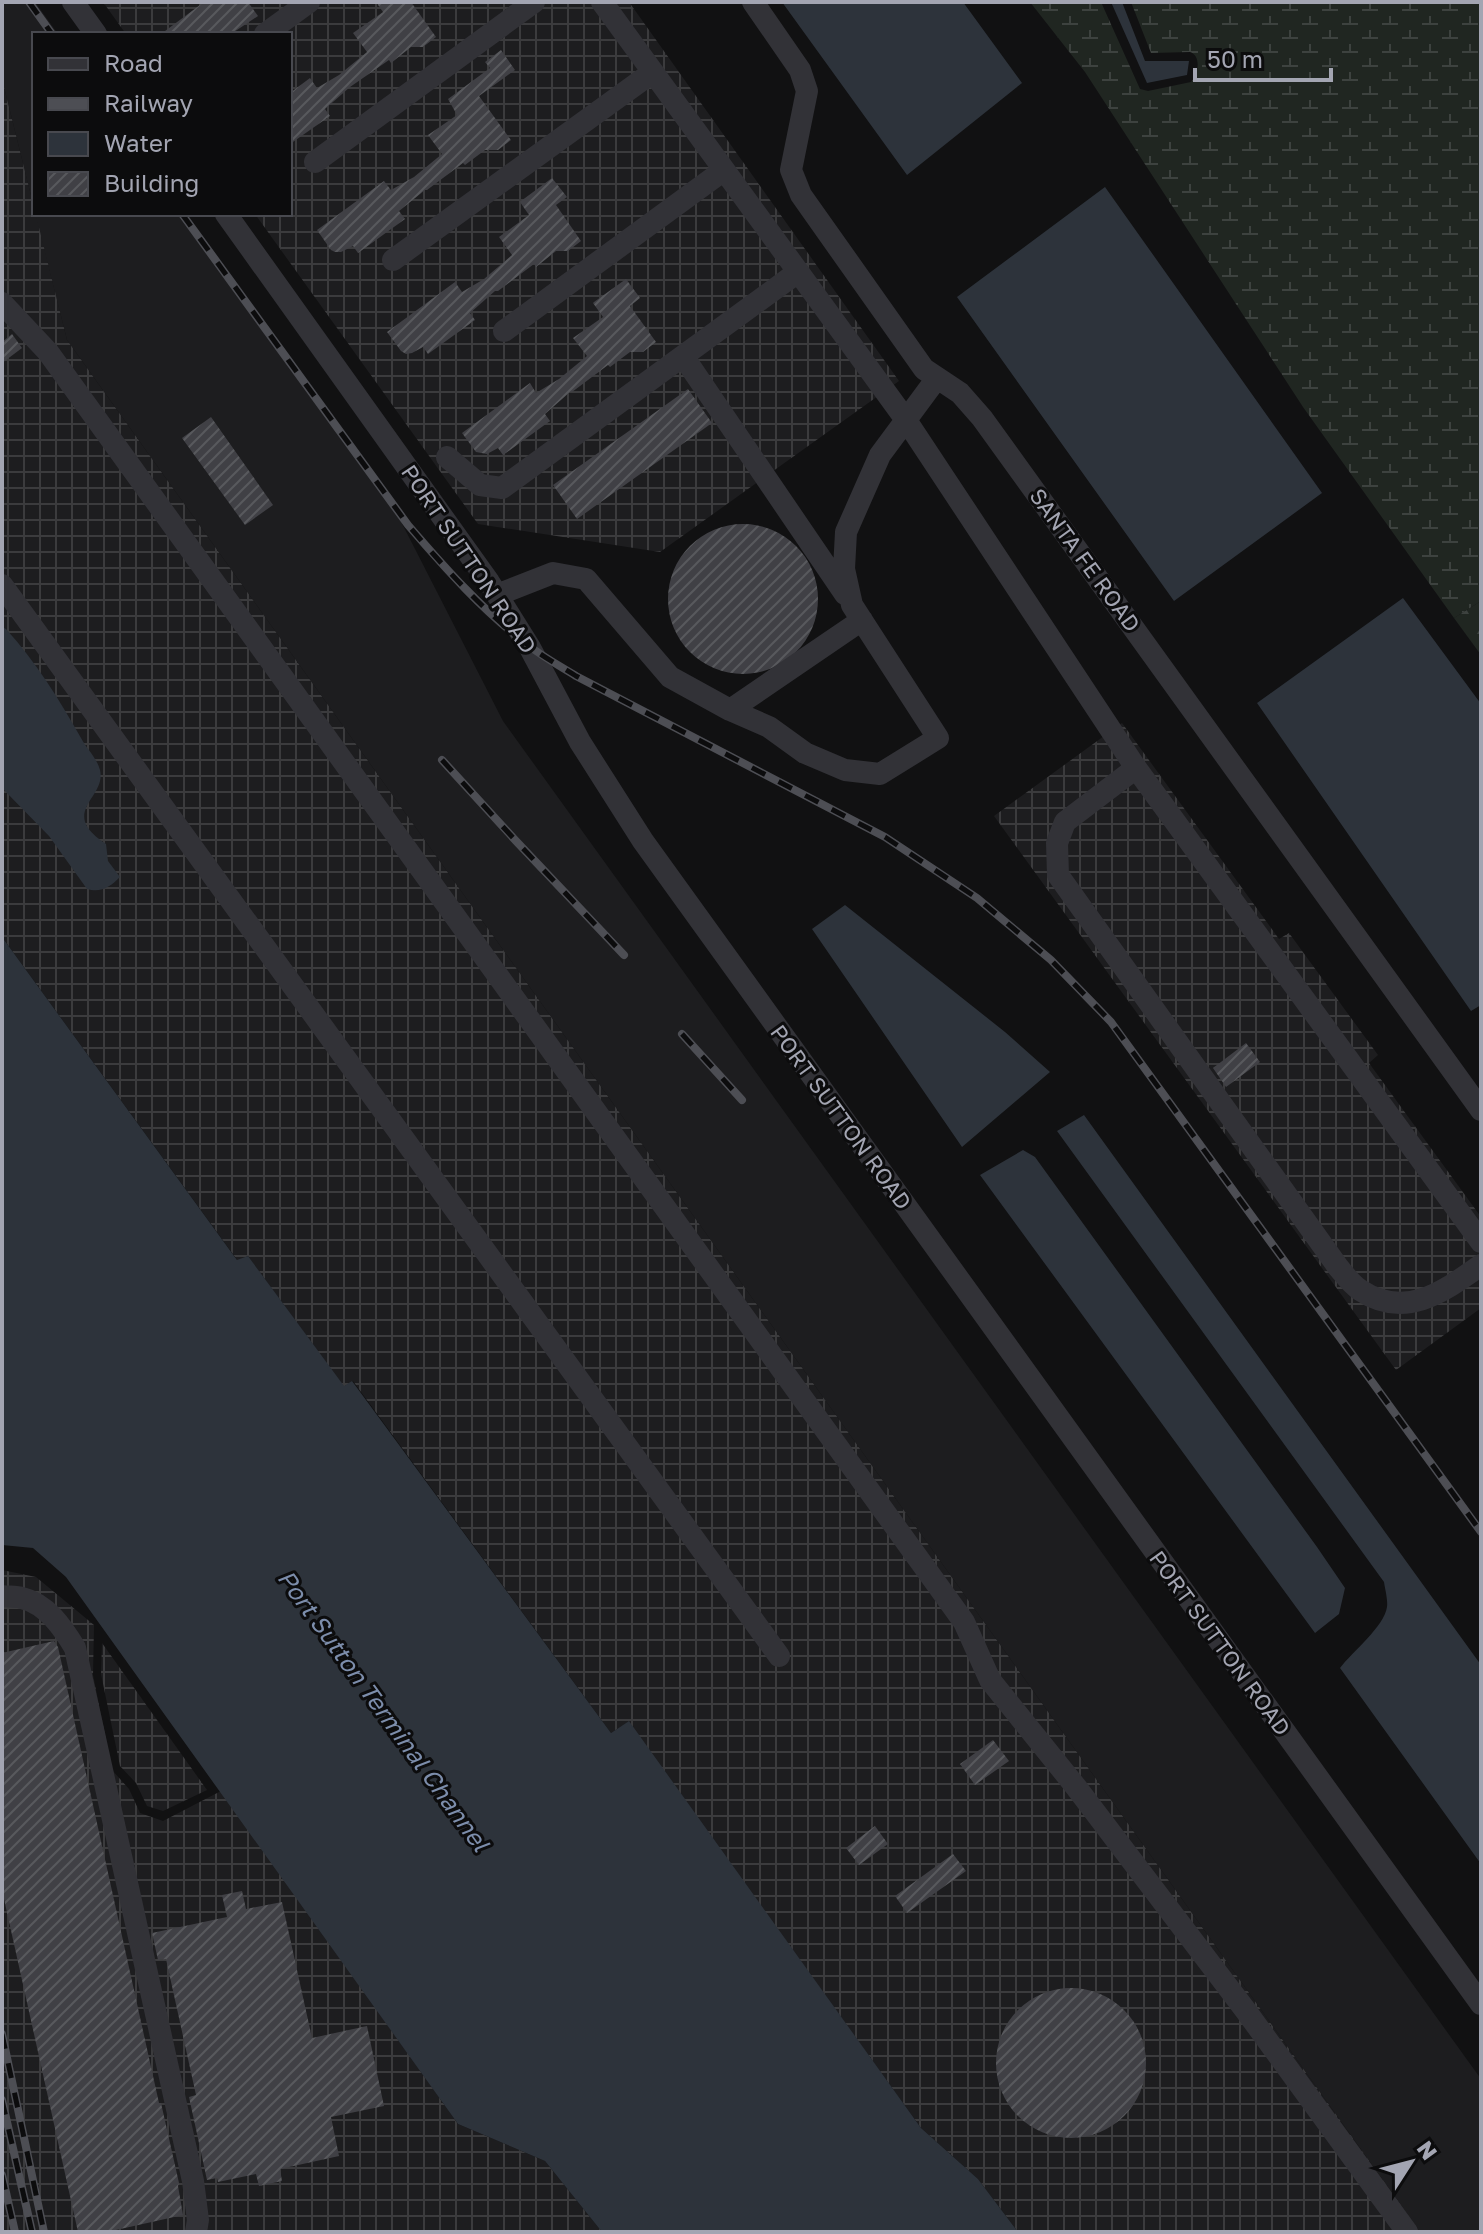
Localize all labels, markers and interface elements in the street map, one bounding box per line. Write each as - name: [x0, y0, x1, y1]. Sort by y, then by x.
- legend: [32, 32, 292, 216]
- scale bar: [1195, 32, 1331, 82]
- text: 50 m: [1207, 44, 1263, 73]
- text: Road: [104, 48, 163, 77]
- text: Railway: [104, 88, 193, 117]
- text: Water: [104, 128, 172, 157]
- text: Building: [104, 168, 199, 197]
- street label: PORT SUTTON ROAD: [396, 459, 543, 658]
- street label: SANTA FE ROAD: [1024, 483, 1146, 637]
- street label: PORT SUTTON ROAD: [765, 1019, 918, 1214]
- street label: PORT SUTTON ROAD: [1144, 1545, 1297, 1740]
- water label: Port Sutton Terminal Channel: [272, 1564, 497, 1858]
- north arrow: [1371, 2122, 1451, 2202]
- text: N: [1412, 2135, 1443, 2165]

